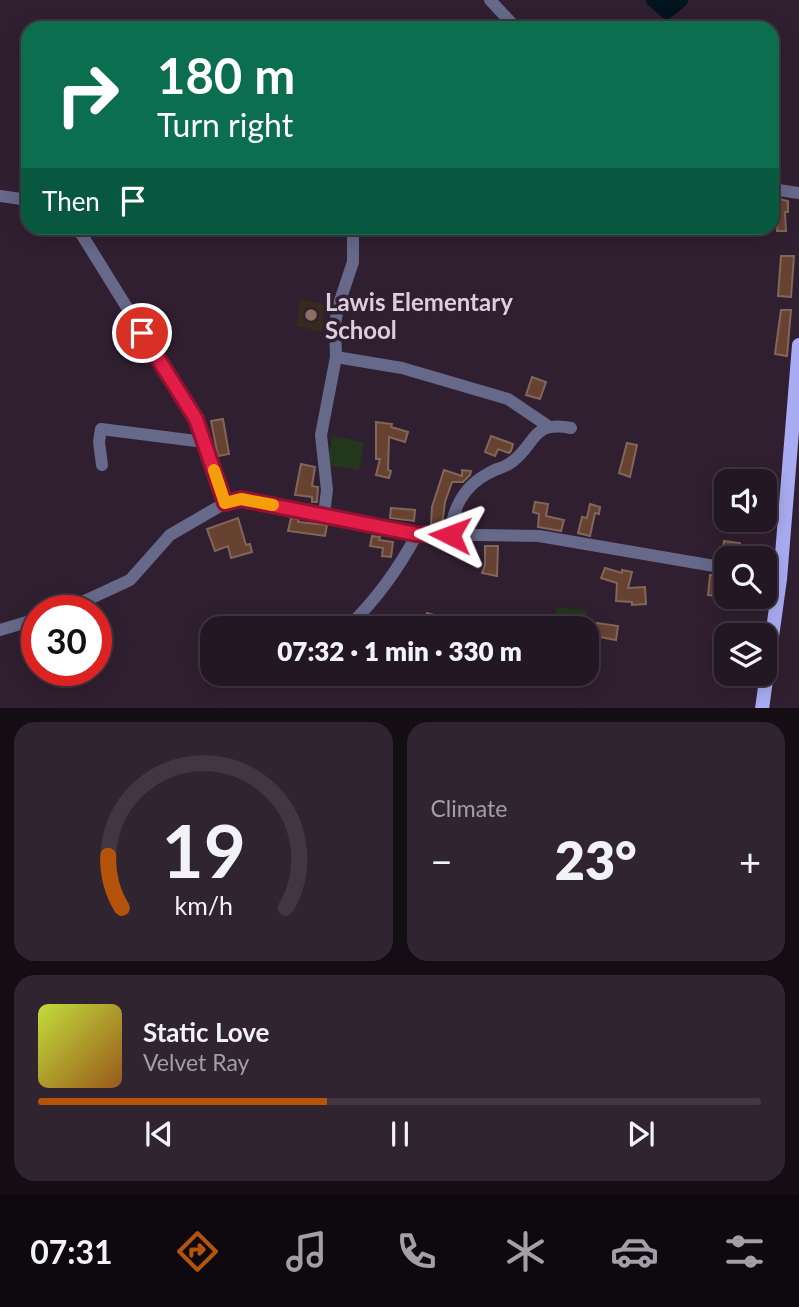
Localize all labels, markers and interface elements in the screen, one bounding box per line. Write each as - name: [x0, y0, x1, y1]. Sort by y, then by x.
- text: 180 m: [157, 46, 295, 104]
- icon: right: [42, 49, 133, 140]
- text: Turn right: [157, 105, 293, 144]
- icon: arrive: [114, 182, 152, 220]
- text: Then: [42, 185, 100, 217]
- place label: Lawis Elementary School: [325, 287, 513, 344]
- pin: [112, 303, 172, 363]
- marker: Lawis Elementary School: [303, 307, 319, 323]
- icon: arrive: [123, 314, 161, 352]
- map controls: [714, 469, 777, 686]
- button: sound: [714, 469, 777, 532]
- position arrow: [413, 498, 487, 572]
- button: search: [714, 546, 777, 609]
- speed limit sign: 30: [21, 595, 112, 686]
- button: layers: [714, 623, 777, 686]
- text: 07:32 · 1 min · 330 m: [277, 635, 522, 667]
- text: Climate: [431, 794, 507, 822]
- text: 19: [161, 806, 245, 894]
- text: 23°: [555, 829, 637, 891]
- text: −: [431, 838, 453, 884]
- text: +: [739, 838, 761, 884]
- text: km/h: [174, 889, 233, 919]
- text: Static Love: [143, 1016, 270, 1048]
- text: Velvet Ray: [143, 1048, 249, 1076]
- icon: previous: [140, 1115, 178, 1153]
- icon: pause: [381, 1115, 419, 1153]
- icon: next: [622, 1115, 660, 1153]
- icon: directions: [173, 1227, 222, 1276]
- icon: music: [282, 1227, 331, 1276]
- icon: phone: [392, 1227, 441, 1276]
- icon: climate: [501, 1227, 550, 1276]
- icon: car: [610, 1227, 659, 1276]
- icon: filters: [720, 1227, 769, 1276]
- text: 07:31: [30, 1232, 113, 1271]

